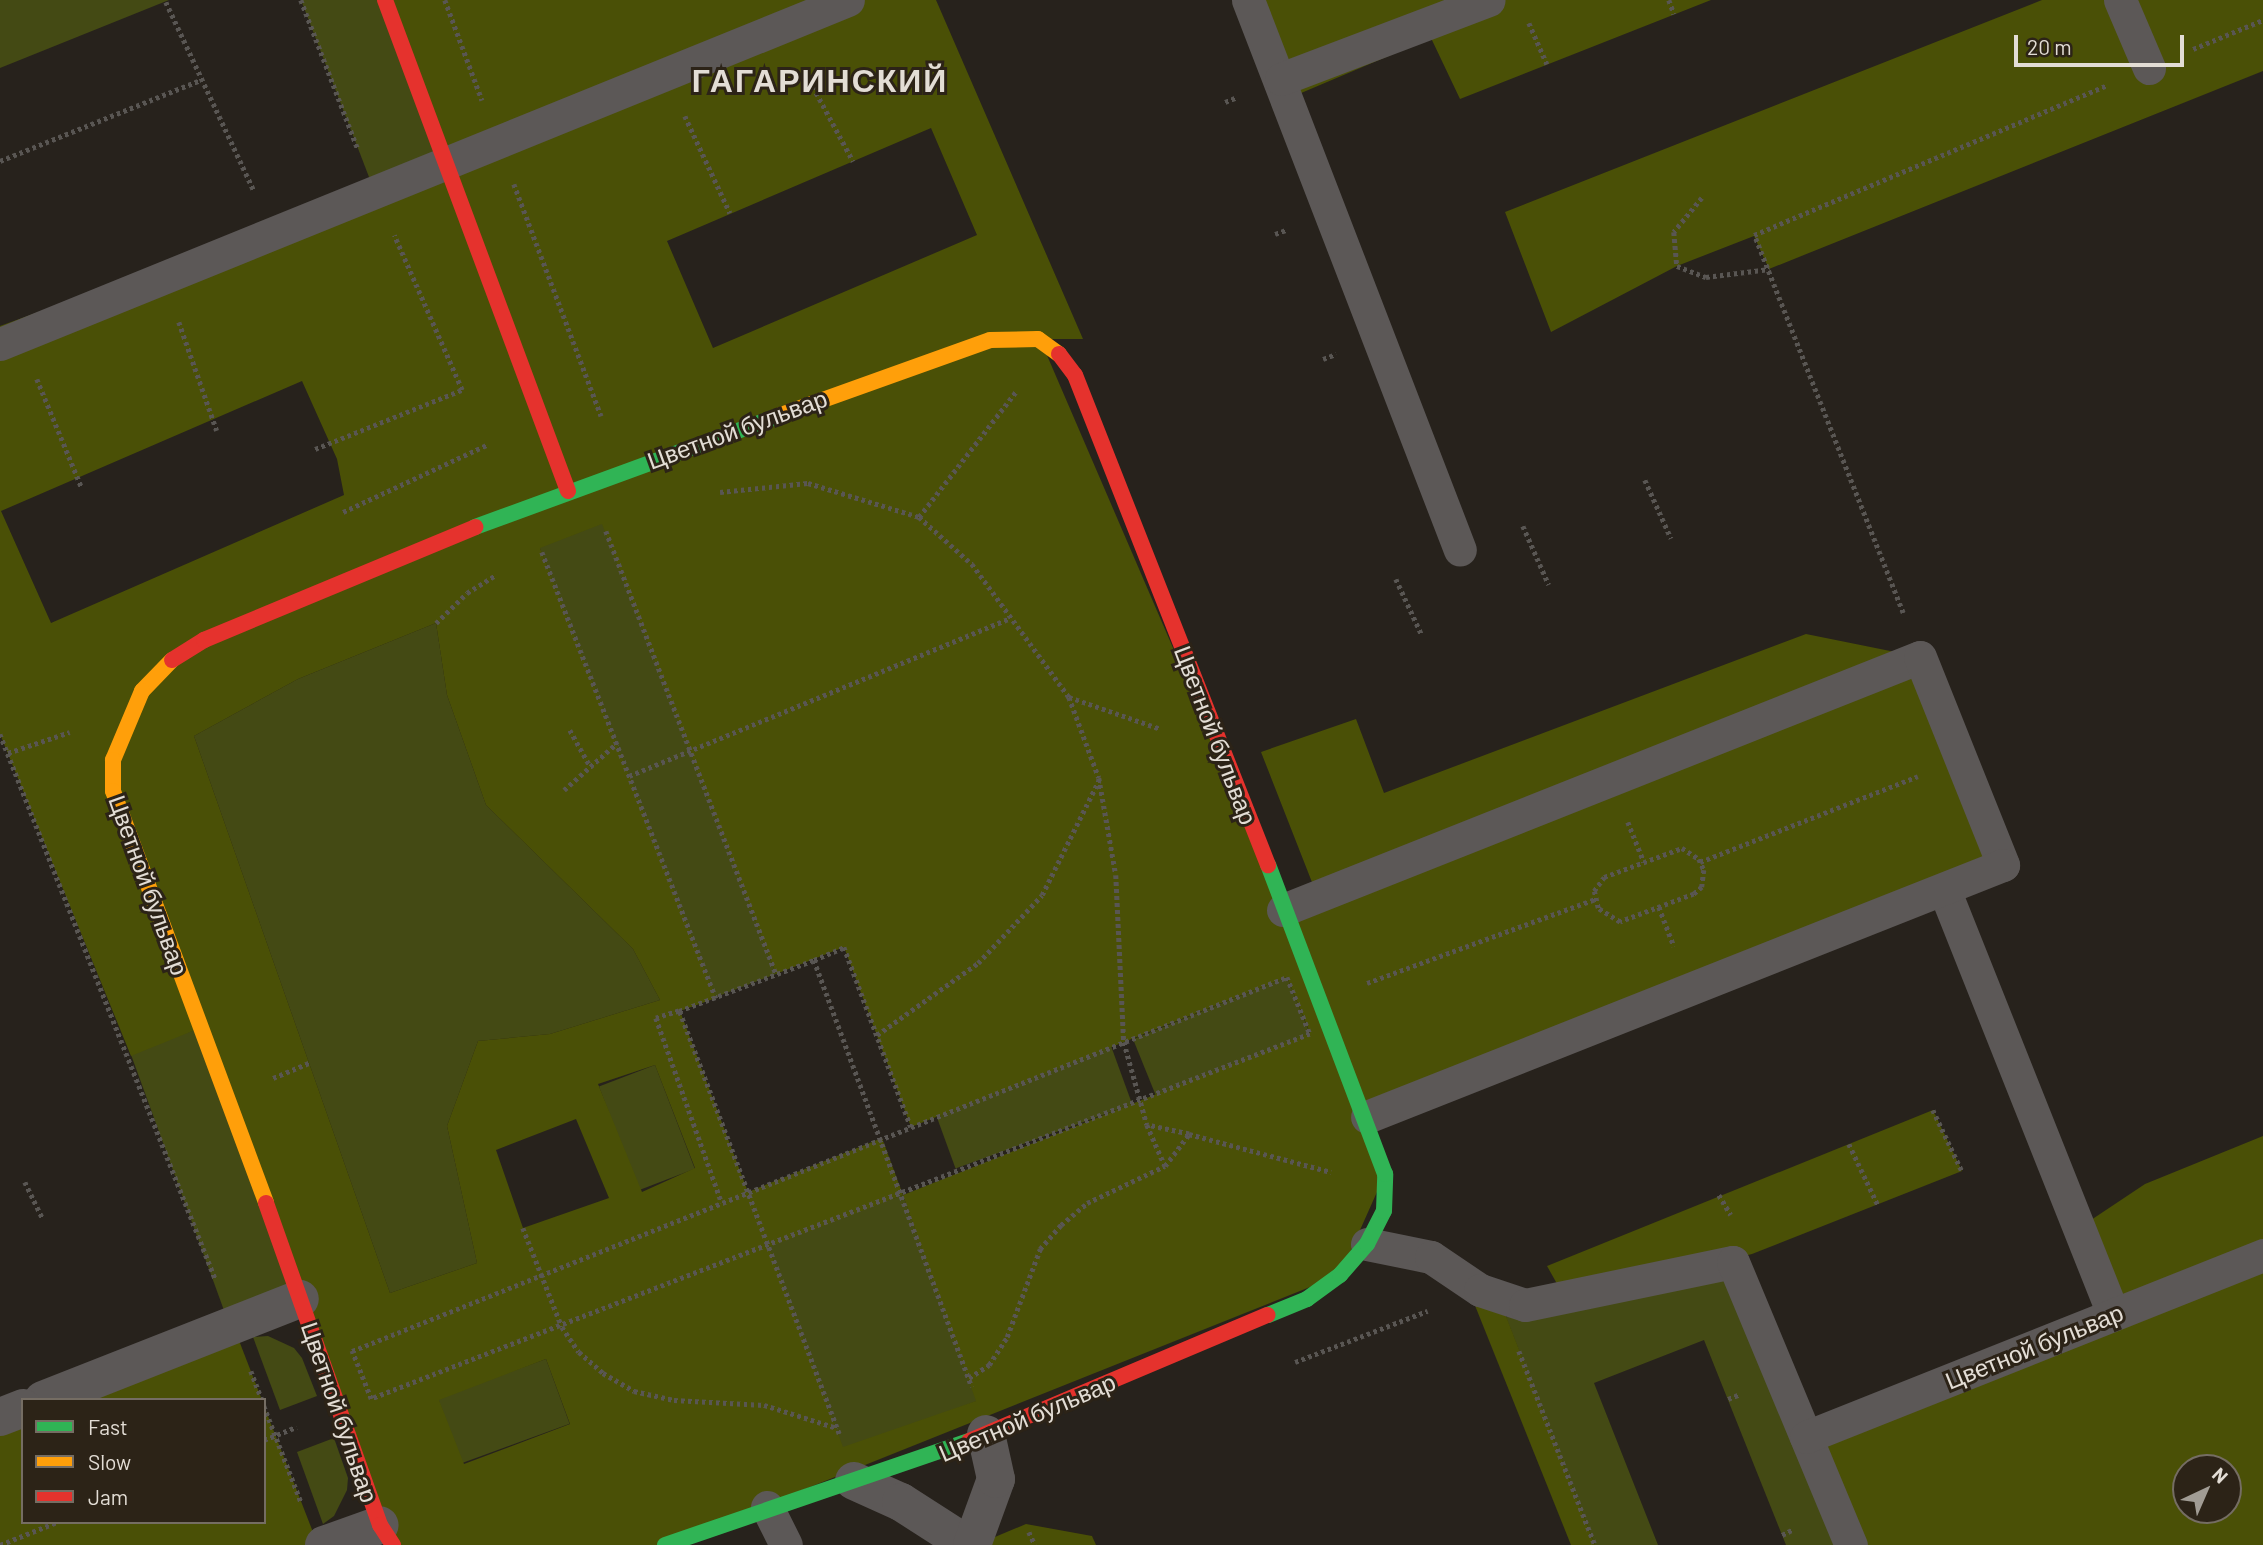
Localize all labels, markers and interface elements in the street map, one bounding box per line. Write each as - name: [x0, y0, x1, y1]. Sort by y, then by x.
- scale bar: [2018, 21, 2188, 65]
- text: 20 m: [2027, 34, 2072, 59]
- district label: ГАГАРИНСКИЙ: [693, 60, 947, 98]
- street label: Цветной бульвар: [643, 383, 831, 475]
- street label: Цветной бульвар: [1169, 642, 1263, 828]
- street label: Цветной бульвар: [103, 791, 195, 979]
- street label: Цветной бульвар: [1941, 1297, 2127, 1395]
- street label: Цветной бульвар: [296, 1318, 384, 1506]
- street label: Цветной бульвар: [934, 1367, 1120, 1467]
- legend: [21, 1398, 266, 1524]
- text: Fast: [88, 1414, 128, 1439]
- text: Slow: [88, 1449, 131, 1474]
- north arrow: [2172, 1454, 2242, 1524]
- text: N: [2208, 1462, 2233, 1488]
- text: Jam: [88, 1484, 128, 1509]

